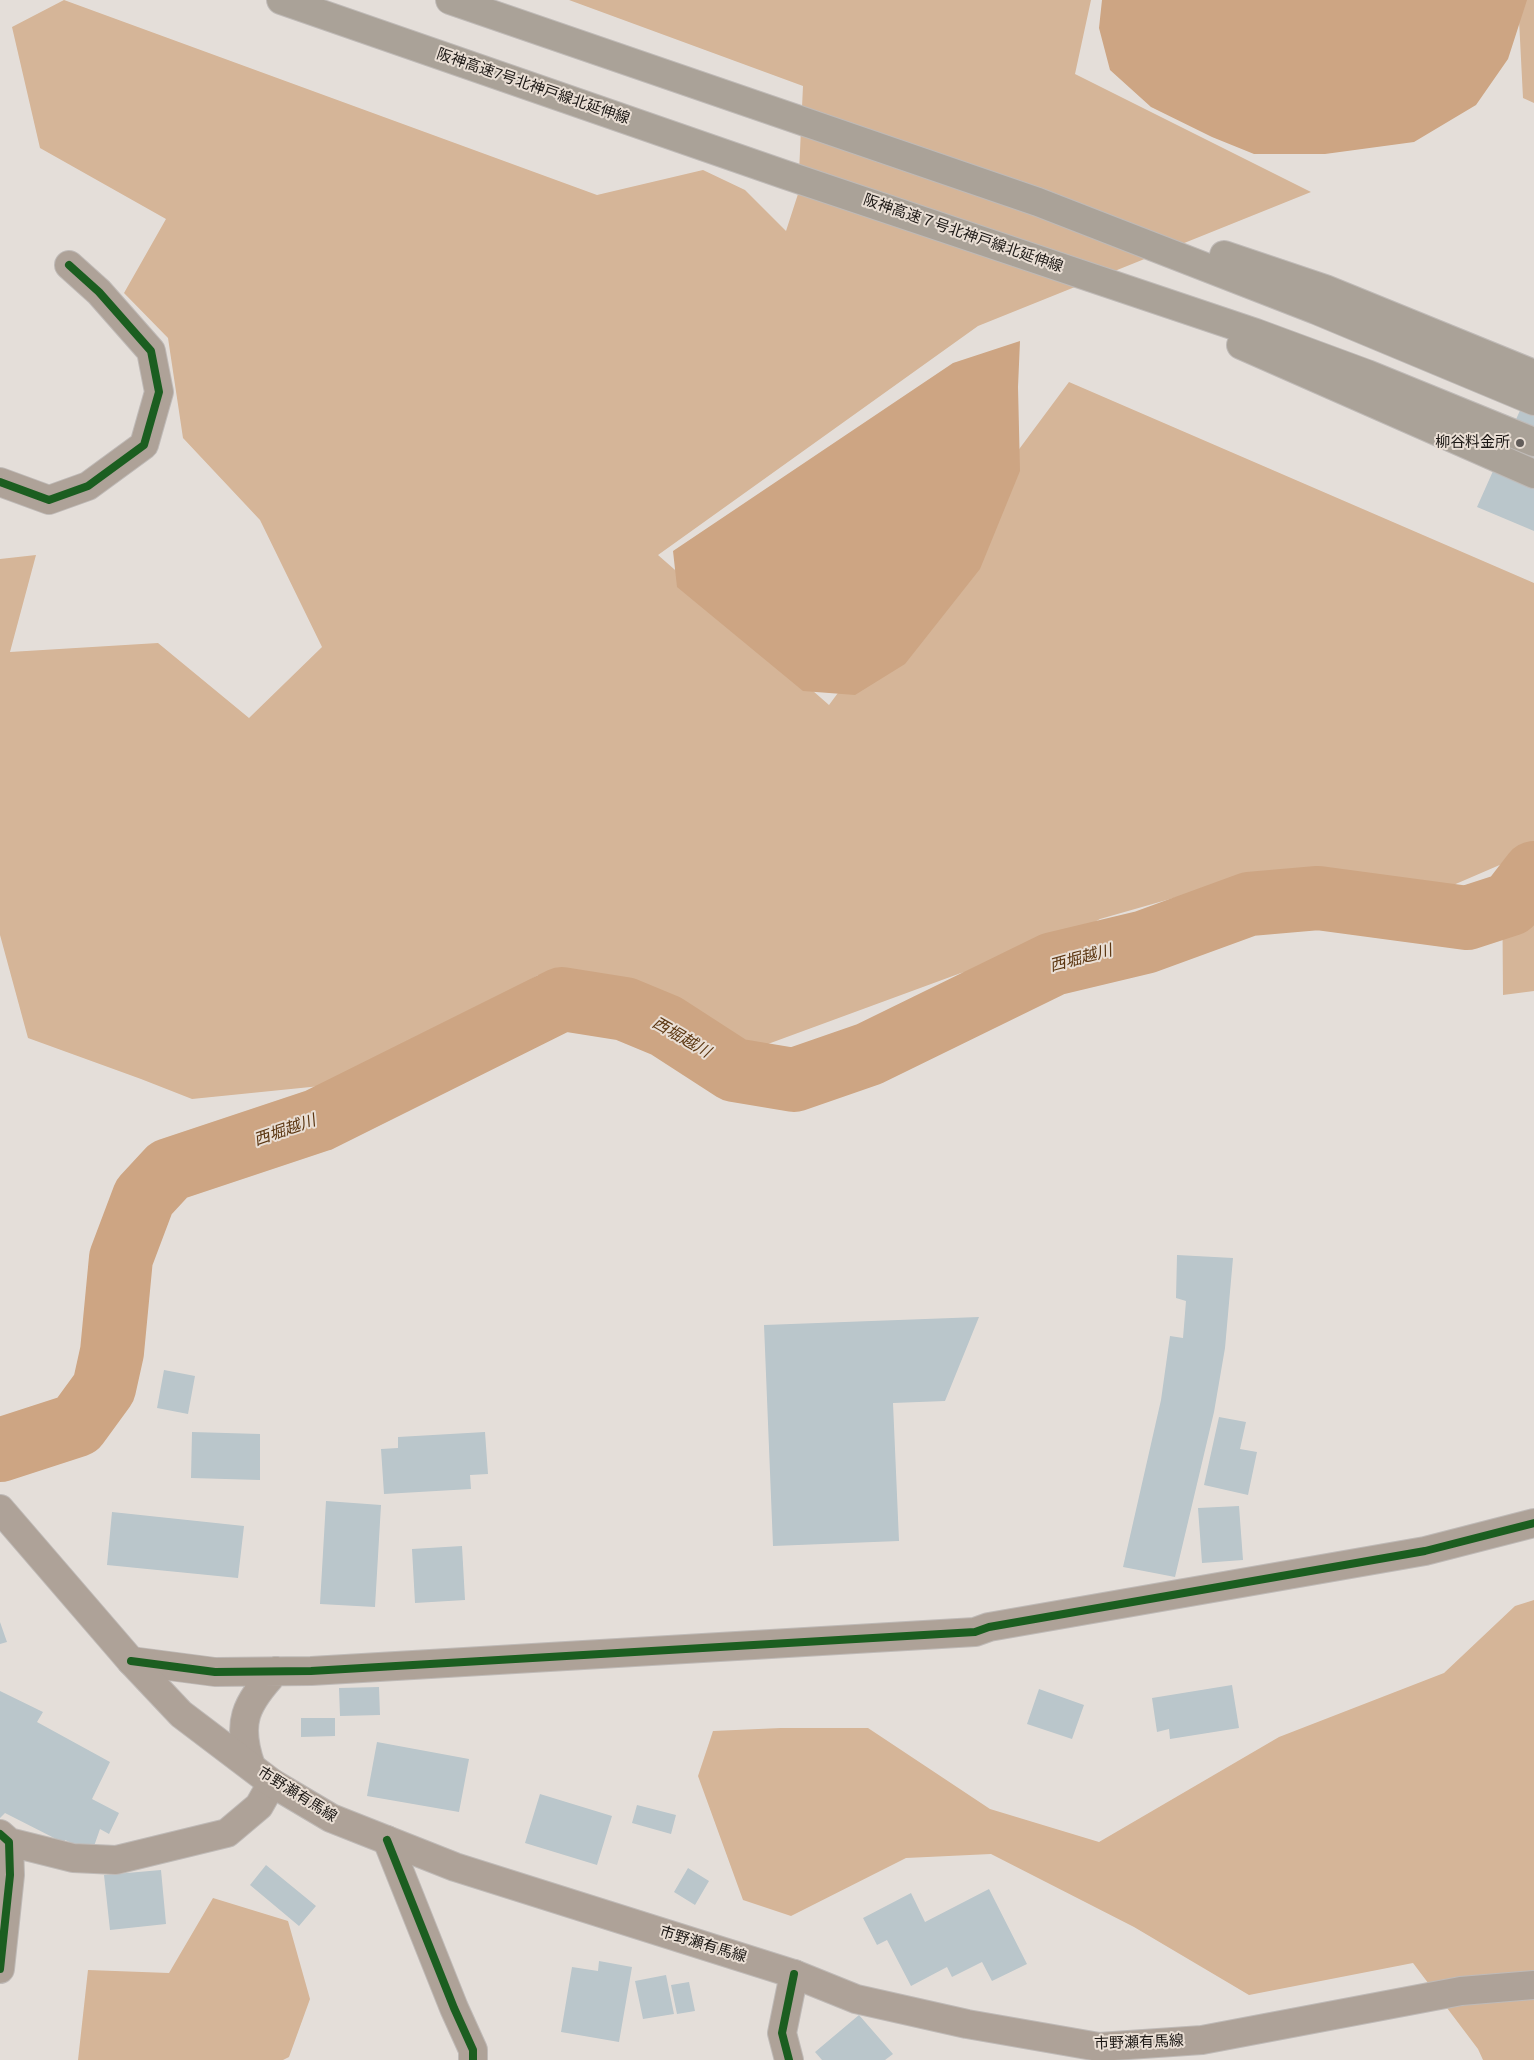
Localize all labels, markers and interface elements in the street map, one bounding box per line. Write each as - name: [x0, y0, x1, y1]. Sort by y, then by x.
- street label: 阪神高速7号北神戸線北延伸線: [434, 45, 632, 129]
- street label: 阪神高速７号北神戸線北延伸線: [861, 191, 1065, 277]
- place label: 柳谷料金所: [1435, 434, 1510, 452]
- marker: 柳谷料金所: [1514, 437, 1526, 449]
- water label: 西堀越川: [1048, 941, 1114, 977]
- water label: 西堀越川: [648, 1014, 714, 1062]
- water label: 西堀越川: [252, 1112, 318, 1150]
- street label: 市野瀬有馬線: [254, 1764, 340, 1826]
- street label: 市野瀬有馬線: [657, 1923, 749, 1967]
- street label: 市野瀬有馬線: [1094, 2032, 1184, 2054]

